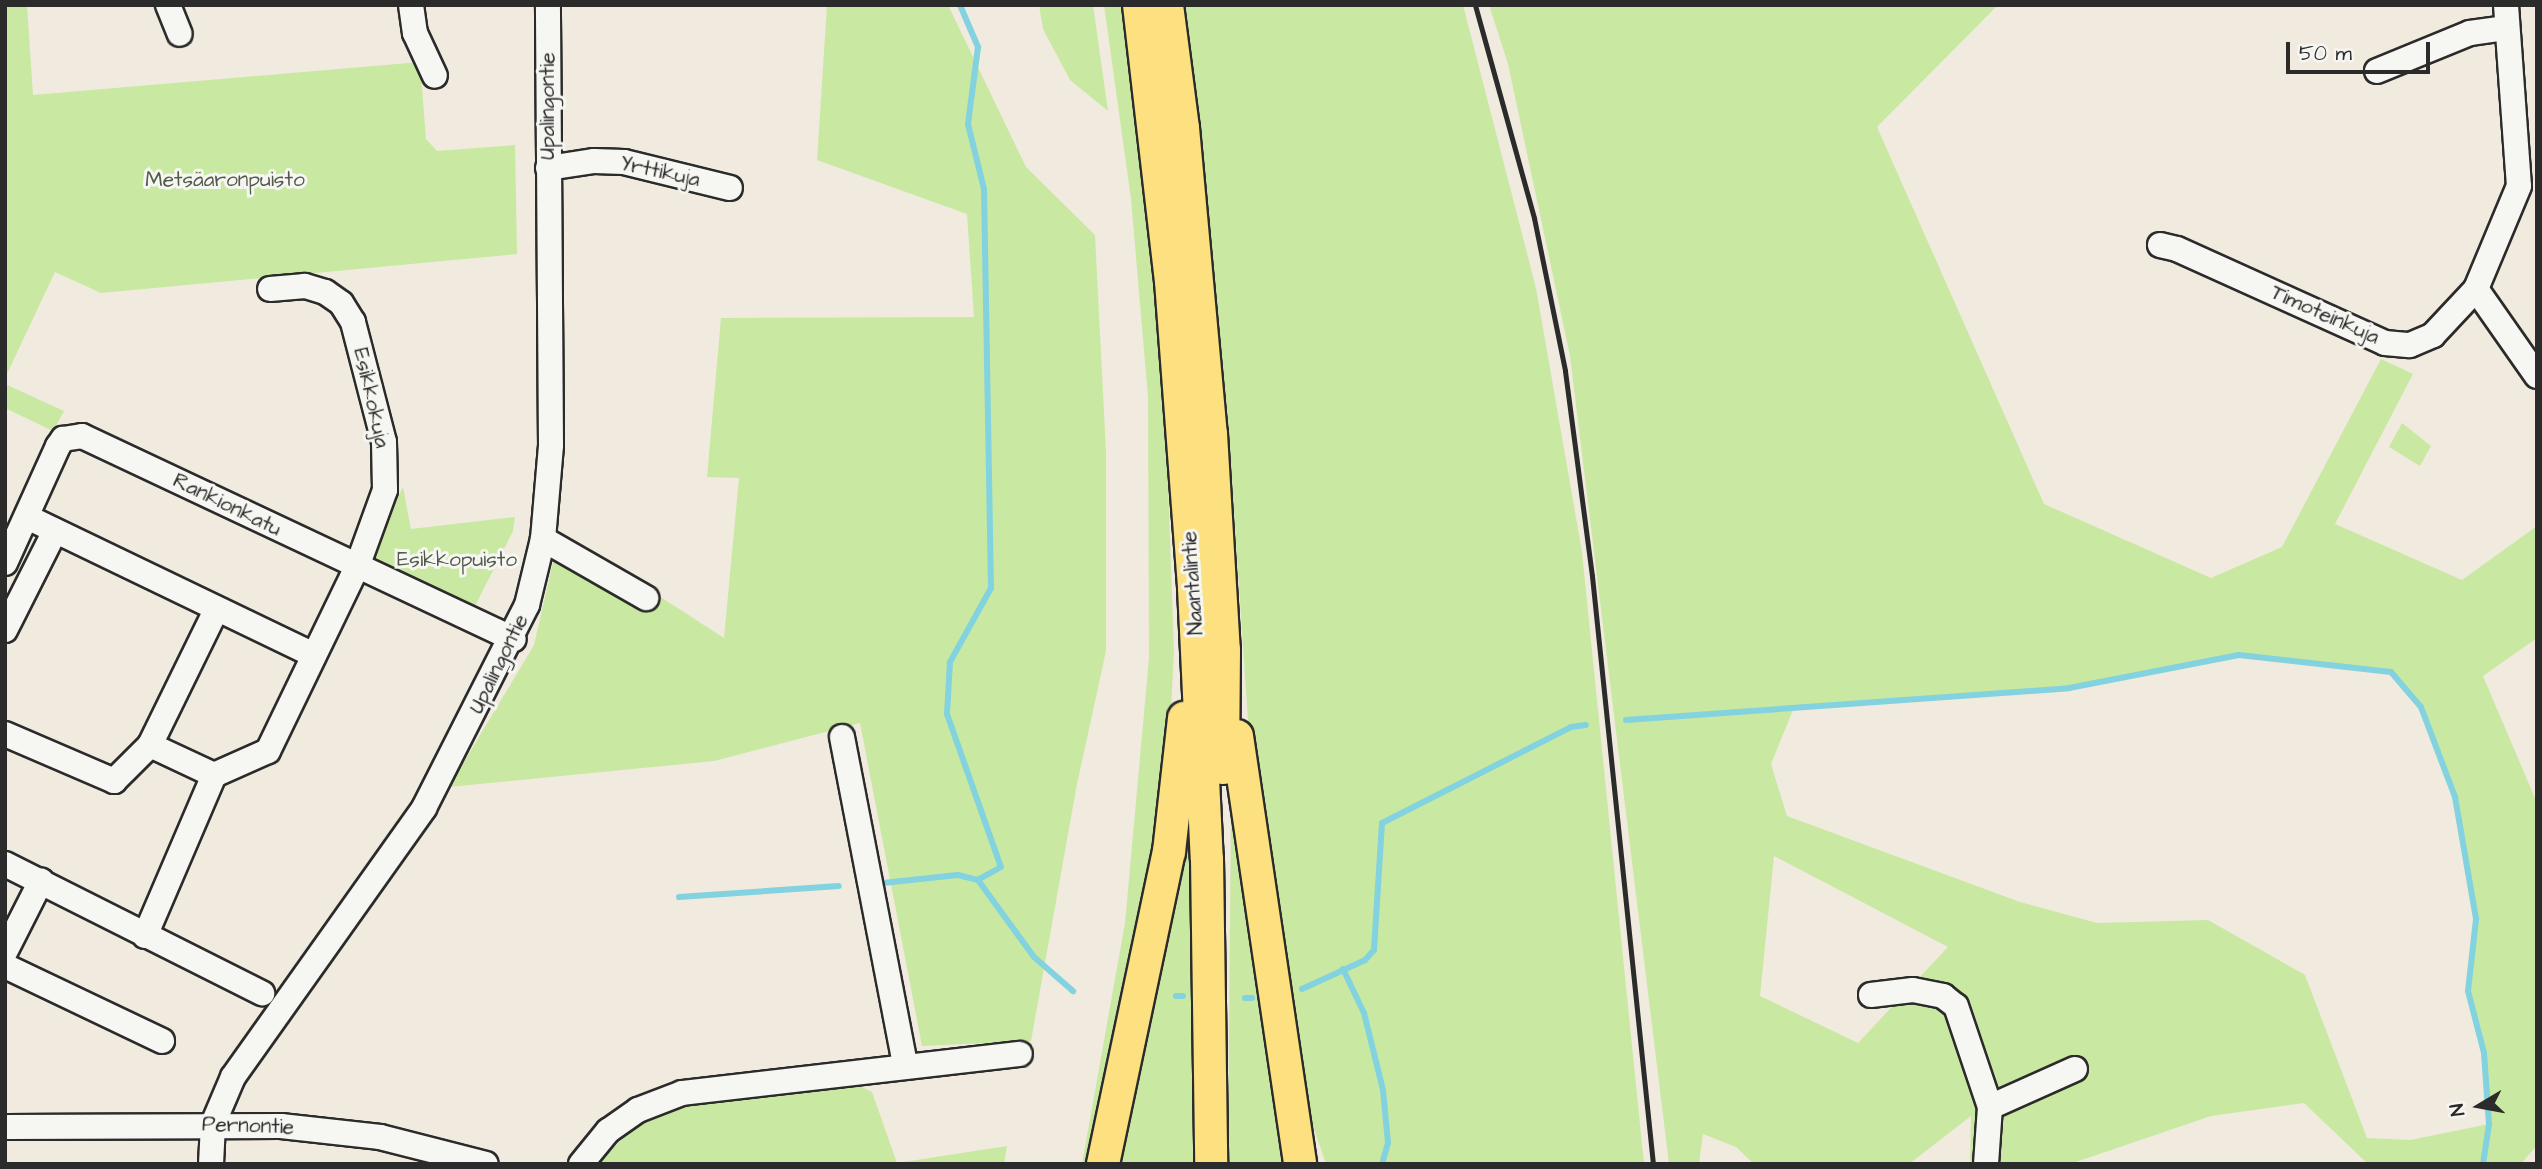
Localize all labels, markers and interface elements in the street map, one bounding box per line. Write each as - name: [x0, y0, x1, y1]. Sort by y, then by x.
- scale bar: [2290, 28, 2434, 72]
- text: 50 m: [2299, 39, 2352, 68]
- street label: Upalingontie: [535, 52, 561, 160]
- street label: Yrttikuja: [618, 151, 702, 193]
- park label: Metsäaronpuisto: [145, 167, 305, 193]
- street label: Timoteinkuja: [2267, 280, 2383, 350]
- street label: Esikkokuja: [347, 346, 395, 450]
- street label: Rankionkatu: [169, 468, 285, 542]
- street label: Naantalintie: [1177, 530, 1209, 636]
- park label: Esikkopuisto: [397, 547, 517, 573]
- street label: Upalingontie: [464, 610, 534, 718]
- north arrow: [2444, 1071, 2514, 1141]
- text: N: [2443, 1102, 2472, 1118]
- street label: Pernontie: [201, 1112, 295, 1140]

